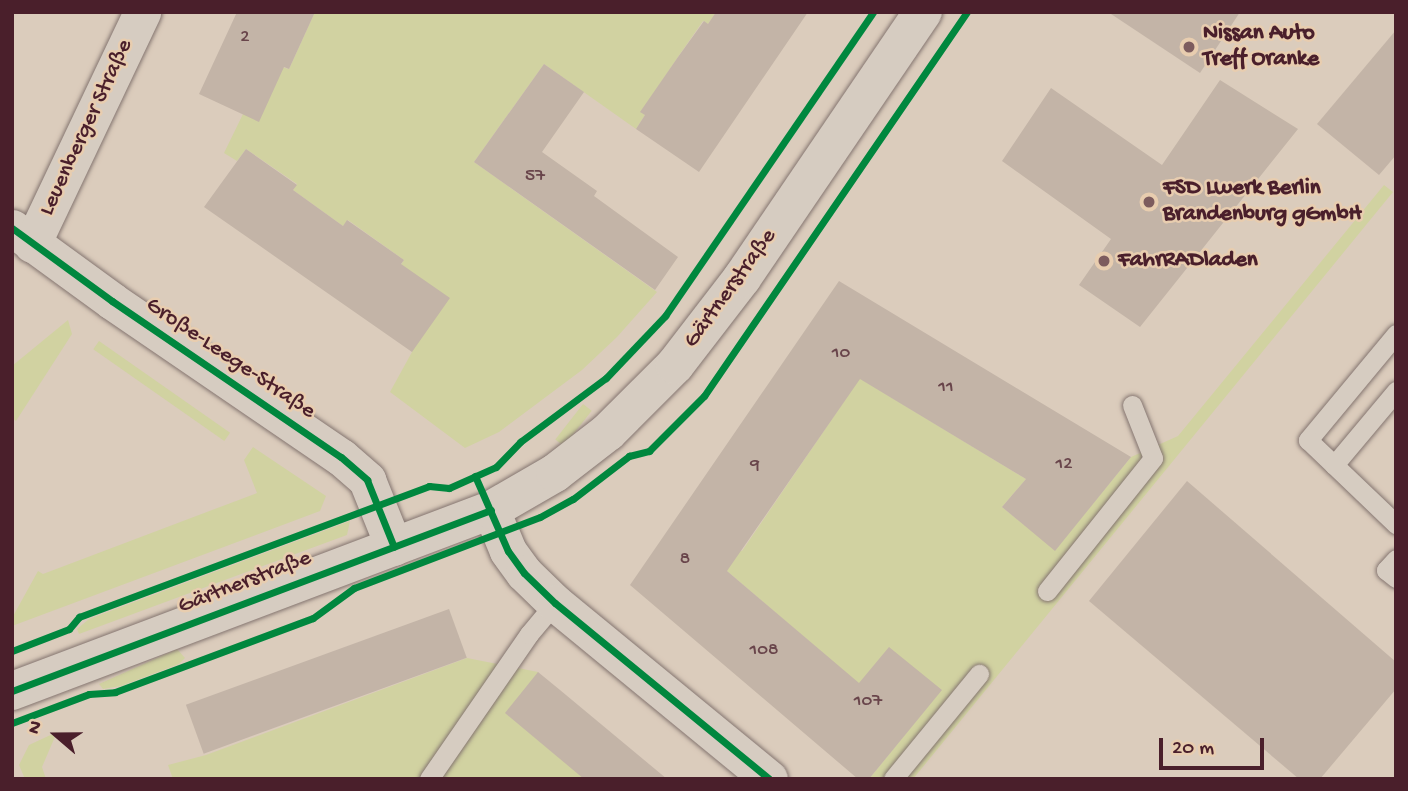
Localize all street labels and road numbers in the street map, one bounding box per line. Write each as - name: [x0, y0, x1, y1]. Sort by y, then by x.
- street label: Leuenberger Straße: [34, 35, 140, 221]
- street label: Gärtnerstraße: [679, 224, 783, 354]
- street label: Große-Leege-Straße: [140, 292, 320, 426]
- street label: Gärtnerstraße: [175, 545, 315, 621]

